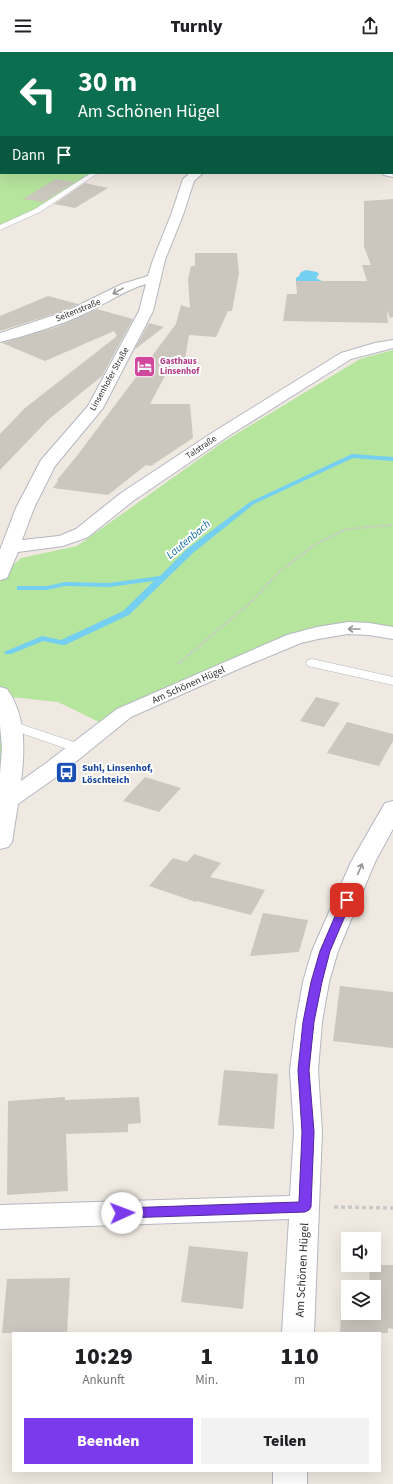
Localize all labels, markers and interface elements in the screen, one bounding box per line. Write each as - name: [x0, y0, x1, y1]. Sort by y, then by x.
- text: Turnly: [170, 14, 223, 39]
- icon: menu: [12, 15, 34, 37]
- icon: share: [359, 15, 381, 37]
- text: 30 m: [78, 62, 137, 102]
- icon: left: [12, 68, 64, 120]
- text: Am Schönen Hügel: [78, 99, 220, 124]
- icon: arrive: [53, 144, 75, 166]
- text: Dann: [12, 145, 45, 166]
- one-way arrow: [113, 288, 125, 296]
- street label: Seitenstraße: [54, 295, 103, 325]
- street label: Linsenhofer Straße: [87, 345, 133, 413]
- hotel icon: Gasthaus Linsenhof: [132, 353, 158, 379]
- place label: Gasthaus Linsenhof: [160, 355, 200, 378]
- street label: Talstraße: [183, 432, 220, 463]
- water label: Lautenbach: [163, 516, 214, 562]
- one-way arrow: [348, 625, 361, 633]
- street label: Am Schönen Hügel: [150, 662, 228, 707]
- bus stop icon: Suhl, Linsenhof, Löschteich: [53, 760, 79, 786]
- place label: Suhl, Linsenhof, Löschteich: [82, 761, 153, 787]
- one-way arrow: [356, 864, 364, 876]
- pin: [330, 883, 364, 917]
- icon: arrive: [336, 889, 358, 911]
- position arrow: [101, 1192, 143, 1234]
- street label: Am Schönen Hügel: [292, 1222, 313, 1318]
- map controls: [341, 1232, 381, 1320]
- button: sound: [341, 1232, 381, 1272]
- button: layers: [341, 1280, 381, 1320]
- text: 10:29: [74, 1339, 133, 1374]
- text: 1: [200, 1339, 213, 1374]
- text: 110: [280, 1339, 319, 1374]
- text: Ankunft: [82, 1371, 125, 1389]
- text: Min.: [195, 1371, 218, 1389]
- text: m: [294, 1371, 305, 1389]
- button: Beenden: [24, 1418, 193, 1464]
- button: Teilen: [201, 1418, 369, 1464]

